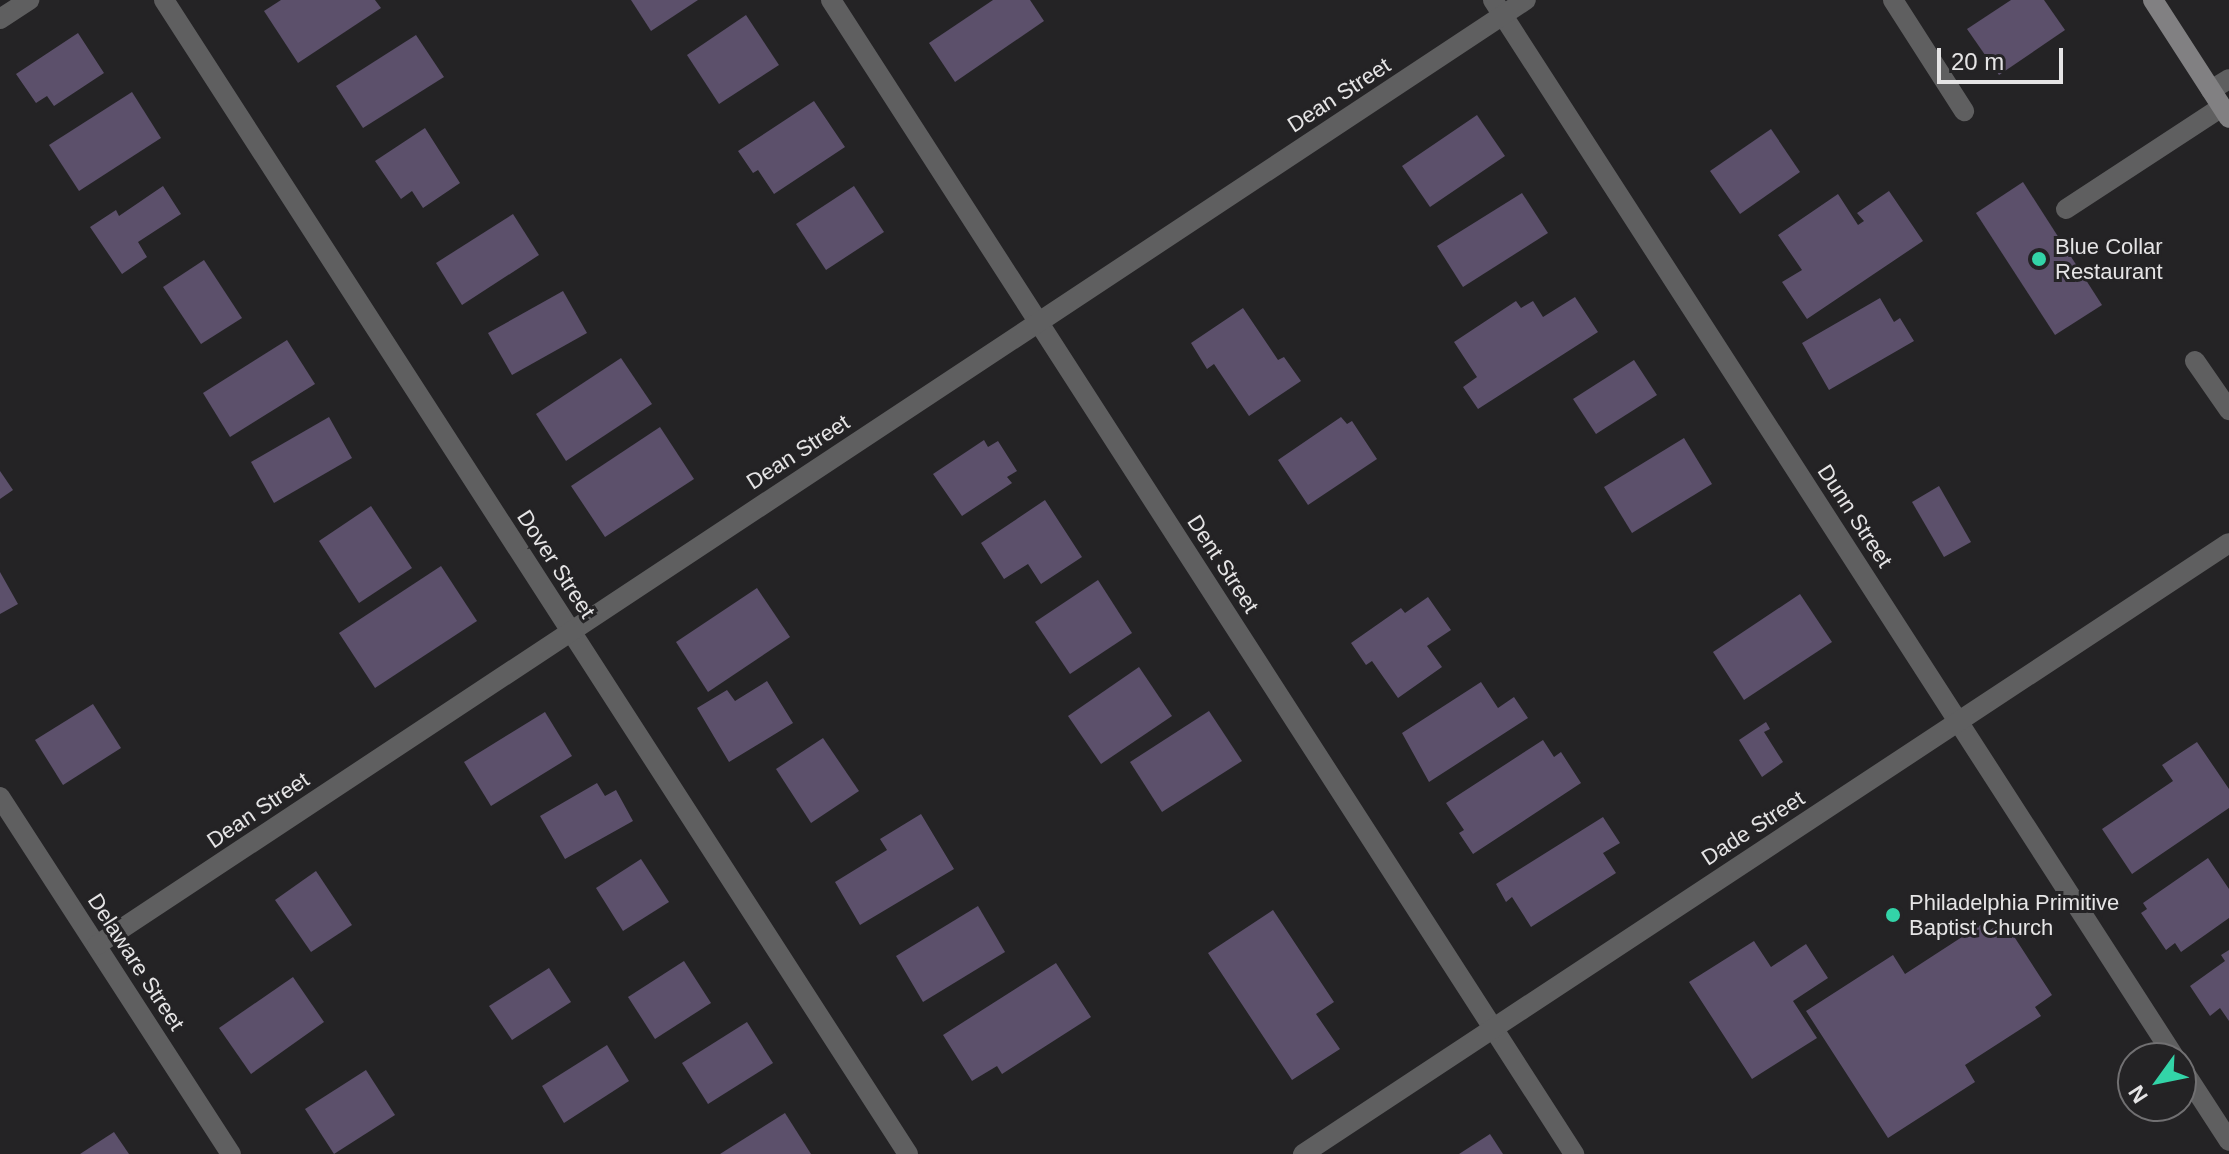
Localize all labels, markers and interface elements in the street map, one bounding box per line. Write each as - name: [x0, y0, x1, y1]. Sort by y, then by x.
- scale bar: [1941, 32, 2067, 82]
- text: 20 m: [1951, 48, 2004, 75]
- street label: Dean Street: [1283, 52, 1395, 138]
- place label: Blue Collar Restaurant: [2055, 233, 2163, 284]
- marker: Blue Collar Restaurant: [2030, 250, 2048, 268]
- street label: Dean Street: [742, 409, 854, 495]
- street label: Dunn Street: [1812, 460, 1898, 572]
- street label: Dover Street: [511, 505, 601, 623]
- street label: Dent Street: [1182, 510, 1264, 618]
- street label: Dean Street: [202, 766, 314, 854]
- street label: Dade Street: [1697, 785, 1809, 871]
- street label: Delaware Street: [82, 889, 190, 1035]
- place label: Philadelphia Primitive Baptist Church: [1909, 889, 2119, 940]
- marker: Philadelphia Primitive Baptist Church: [1884, 906, 1902, 924]
- north arrow: [2117, 1042, 2197, 1122]
- text: N: [2123, 1081, 2153, 1108]

